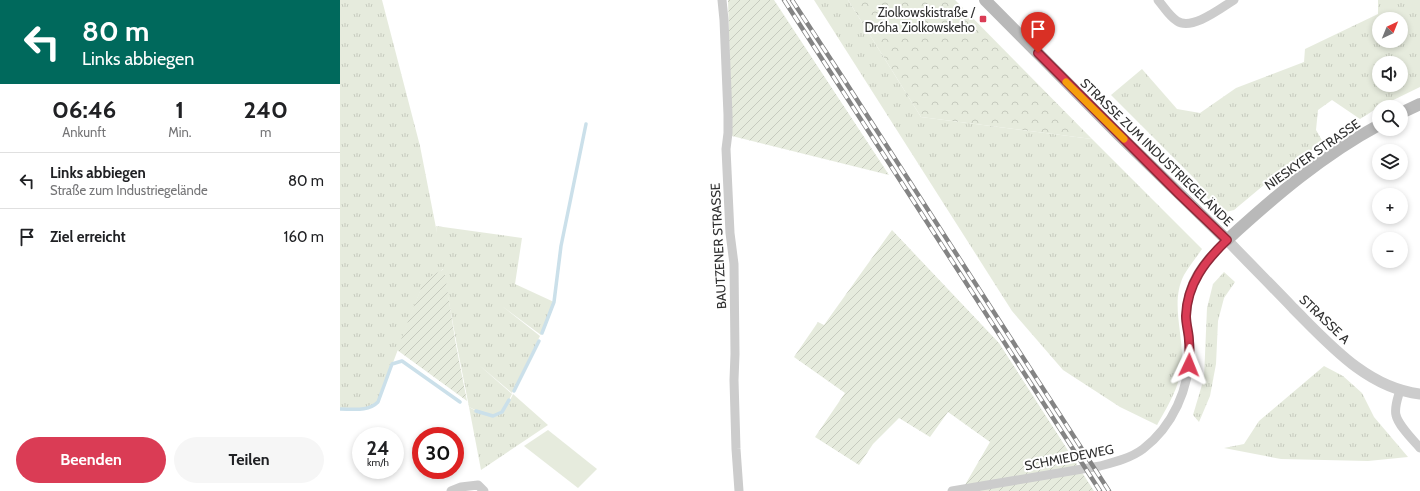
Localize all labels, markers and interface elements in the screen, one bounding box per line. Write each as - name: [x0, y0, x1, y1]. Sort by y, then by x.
- place label: Ziolkowskistraße / Dróha Ziolkowskeho: [864, 4, 976, 35]
- pin: [1021, 12, 1055, 53]
- north arrow: [1372, 12, 1408, 48]
- map controls: [1372, 12, 1408, 268]
- text: 80 m: [82, 14, 149, 48]
- marker: Ziolkowskistraße / Dróha Ziolkowskeho: [978, 14, 988, 24]
- icon: left: [16, 16, 68, 68]
- icon: arrive: [1027, 18, 1049, 40]
- text: Links abbiegen: [82, 48, 194, 70]
- button: sound: [1372, 56, 1408, 92]
- street label: STRASSE ZUM INDUSTRIEGELÄNDE: [1077, 75, 1237, 229]
- text: 06:46: [52, 95, 116, 124]
- text: 1: [175, 95, 184, 124]
- text: 240: [243, 95, 288, 124]
- button: search: [1372, 100, 1408, 136]
- street label: NIESKYER STRASSE: [1261, 115, 1363, 193]
- text: Ankunft: [62, 124, 106, 140]
- text: Min.: [168, 124, 191, 140]
- text: m: [260, 124, 271, 140]
- button: layers: [1372, 144, 1408, 180]
- text: Links abbiegen: [50, 164, 146, 182]
- icon: left: [16, 170, 38, 192]
- text: 80 m: [288, 172, 324, 190]
- text: Straße zum Industriegelände: [50, 182, 208, 198]
- street label: BAUTZENER STRASSE: [707, 183, 729, 309]
- button: +: [1372, 188, 1408, 224]
- icon: arrive: [16, 226, 38, 248]
- text: Ziel erreicht: [50, 228, 126, 246]
- text: 160 m: [284, 228, 324, 246]
- button: −: [1372, 232, 1408, 268]
- street label: STRASSE A: [1297, 291, 1353, 347]
- position arrow: [1168, 344, 1210, 386]
- speed limit sign: 30: [412, 427, 464, 479]
- text: 24: [367, 436, 390, 460]
- button: Beenden: [16, 437, 166, 483]
- button: Teilen: [174, 437, 324, 483]
- street label: SCHMIEDEWEG: [1023, 440, 1115, 473]
- text: km/h: [367, 456, 389, 469]

